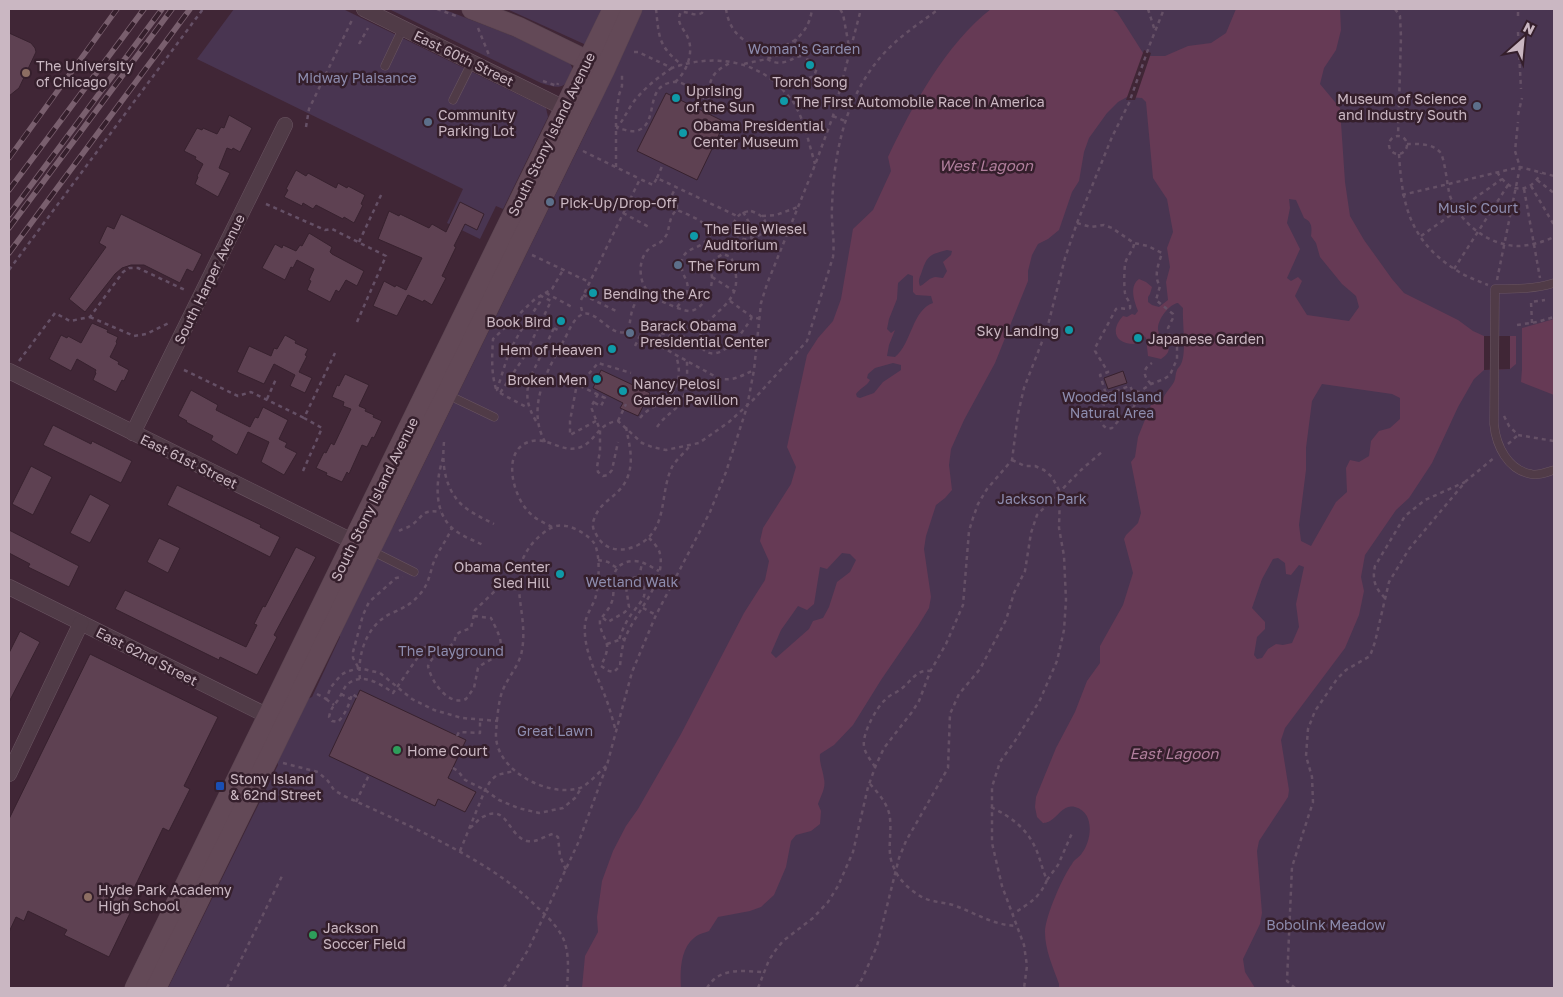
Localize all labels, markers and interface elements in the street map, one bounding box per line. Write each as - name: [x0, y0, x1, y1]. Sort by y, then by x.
- north arrow: [1498, 15, 1548, 65]
- text: N: [1521, 18, 1538, 38]
- street label: East 60th Street: [411, 26, 517, 90]
- park label: Woman's Garden: [748, 40, 860, 57]
- street label: South Stony Island Avenue: [504, 49, 598, 219]
- place label: The University of Chicago: [36, 57, 134, 90]
- marker: Torch Song: [804, 59, 816, 71]
- marker: The University of Chicago: [20, 67, 32, 79]
- park label: Midway Plaisance: [297, 69, 417, 86]
- place label: Torch Song: [772, 73, 848, 90]
- place label: Uprising of the Sun: [686, 82, 755, 115]
- place label: Museum of Science and Industry South: [1337, 90, 1467, 123]
- marker: Uprising of the Sun: [670, 92, 682, 104]
- place label: The First Automobile Race in America: [794, 93, 1045, 110]
- marker: The First Automobile Race in America: [778, 95, 790, 107]
- marker: Museum of Science and Industry South: [1471, 100, 1483, 112]
- place label: Community Parking Lot: [438, 106, 515, 139]
- marker: Community Parking Lot: [422, 116, 434, 128]
- place label: Obama Presidential Center Museum: [693, 117, 824, 150]
- marker: Obama Presidential Center Museum: [677, 127, 689, 139]
- water label: West Lagoon: [939, 156, 1034, 175]
- place label: Pick-Up/Drop-Off: [560, 194, 677, 211]
- marker: Pick-Up/Drop-Off: [544, 196, 556, 208]
- park label: Music Court: [1438, 199, 1518, 216]
- street label: South Harper Avenue: [170, 211, 248, 347]
- place label: The Elie Wiesel Auditorium: [704, 220, 807, 253]
- marker: The Elie Wiesel Auditorium: [688, 230, 700, 242]
- place label: The Forum: [688, 257, 760, 274]
- marker: The Forum: [672, 259, 684, 271]
- place label: Bending the Arc: [603, 285, 711, 302]
- marker: Bending the Arc: [587, 287, 599, 299]
- place label: Book Bird: [486, 313, 551, 330]
- marker: Book Bird: [555, 315, 567, 327]
- place label: Barack Obama Presidential Center: [640, 317, 770, 350]
- place label: Sky Landing: [976, 322, 1059, 339]
- marker: Sky Landing: [1063, 324, 1075, 336]
- marker: Barack Obama Presidential Center: [624, 327, 636, 339]
- place label: Japanese Garden: [1148, 330, 1264, 347]
- marker: Japanese Garden: [1132, 332, 1144, 344]
- place label: Hem of Heaven: [500, 341, 602, 358]
- marker: Hem of Heaven: [606, 343, 618, 355]
- place label: Broken Men: [507, 371, 587, 388]
- marker: Broken Men: [591, 373, 603, 385]
- place label: Nancy Pelosi Garden Pavilion: [633, 375, 738, 408]
- marker: Nancy Pelosi Garden Pavilion: [617, 385, 629, 397]
- park label: Wooded Island Natural Area: [1062, 388, 1162, 421]
- street label: South Stony Island Avenue: [327, 414, 421, 584]
- street label: East 61st Street: [138, 430, 240, 492]
- park label: Jackson Park: [997, 490, 1087, 507]
- place label: Obama Center Sled Hill: [454, 558, 551, 591]
- marker: Obama Center Sled Hill: [554, 568, 566, 580]
- park label: Wetland Walk: [586, 573, 679, 590]
- street label: East 62nd Street: [93, 623, 201, 689]
- park label: The Playground: [398, 642, 504, 659]
- park label: Great Lawn: [517, 722, 593, 739]
- place label: Home Court: [407, 742, 488, 759]
- marker: Home Court: [391, 744, 403, 756]
- water label: East Lagoon: [1130, 744, 1219, 763]
- place label: Stony Island & 62nd Street: [230, 770, 322, 803]
- marker: Stony Island & 62nd Street: [214, 780, 226, 792]
- place label: Hyde Park Academy High School: [98, 881, 232, 914]
- marker: Hyde Park Academy High School: [82, 891, 94, 903]
- park label: Bobolink Meadow: [1266, 916, 1386, 933]
- place label: Jackson Soccer Field: [323, 919, 406, 952]
- marker: Jackson Soccer Field: [307, 929, 319, 941]

